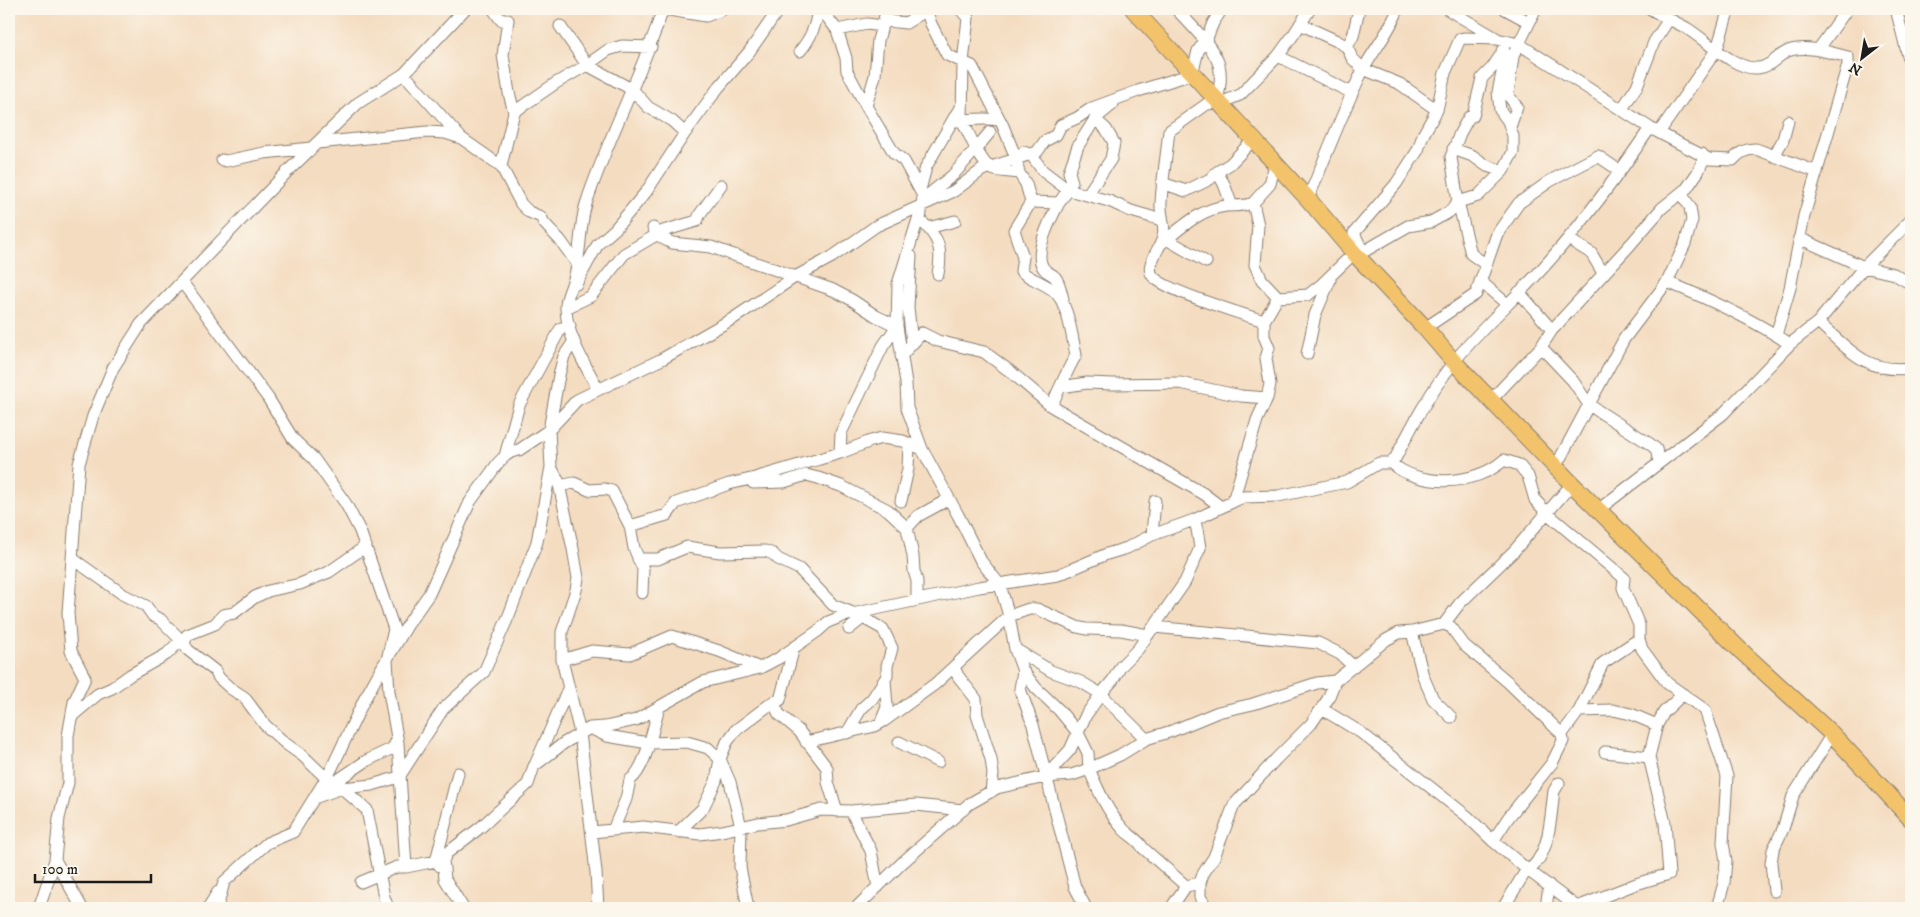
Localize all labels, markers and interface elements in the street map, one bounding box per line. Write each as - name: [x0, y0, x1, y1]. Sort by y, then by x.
- north arrow: [1838, 32, 1888, 82]
- text: N: [1846, 57, 1865, 79]
- scale bar: [35, 852, 151, 884]
- text: 100 m: [42, 860, 78, 879]

